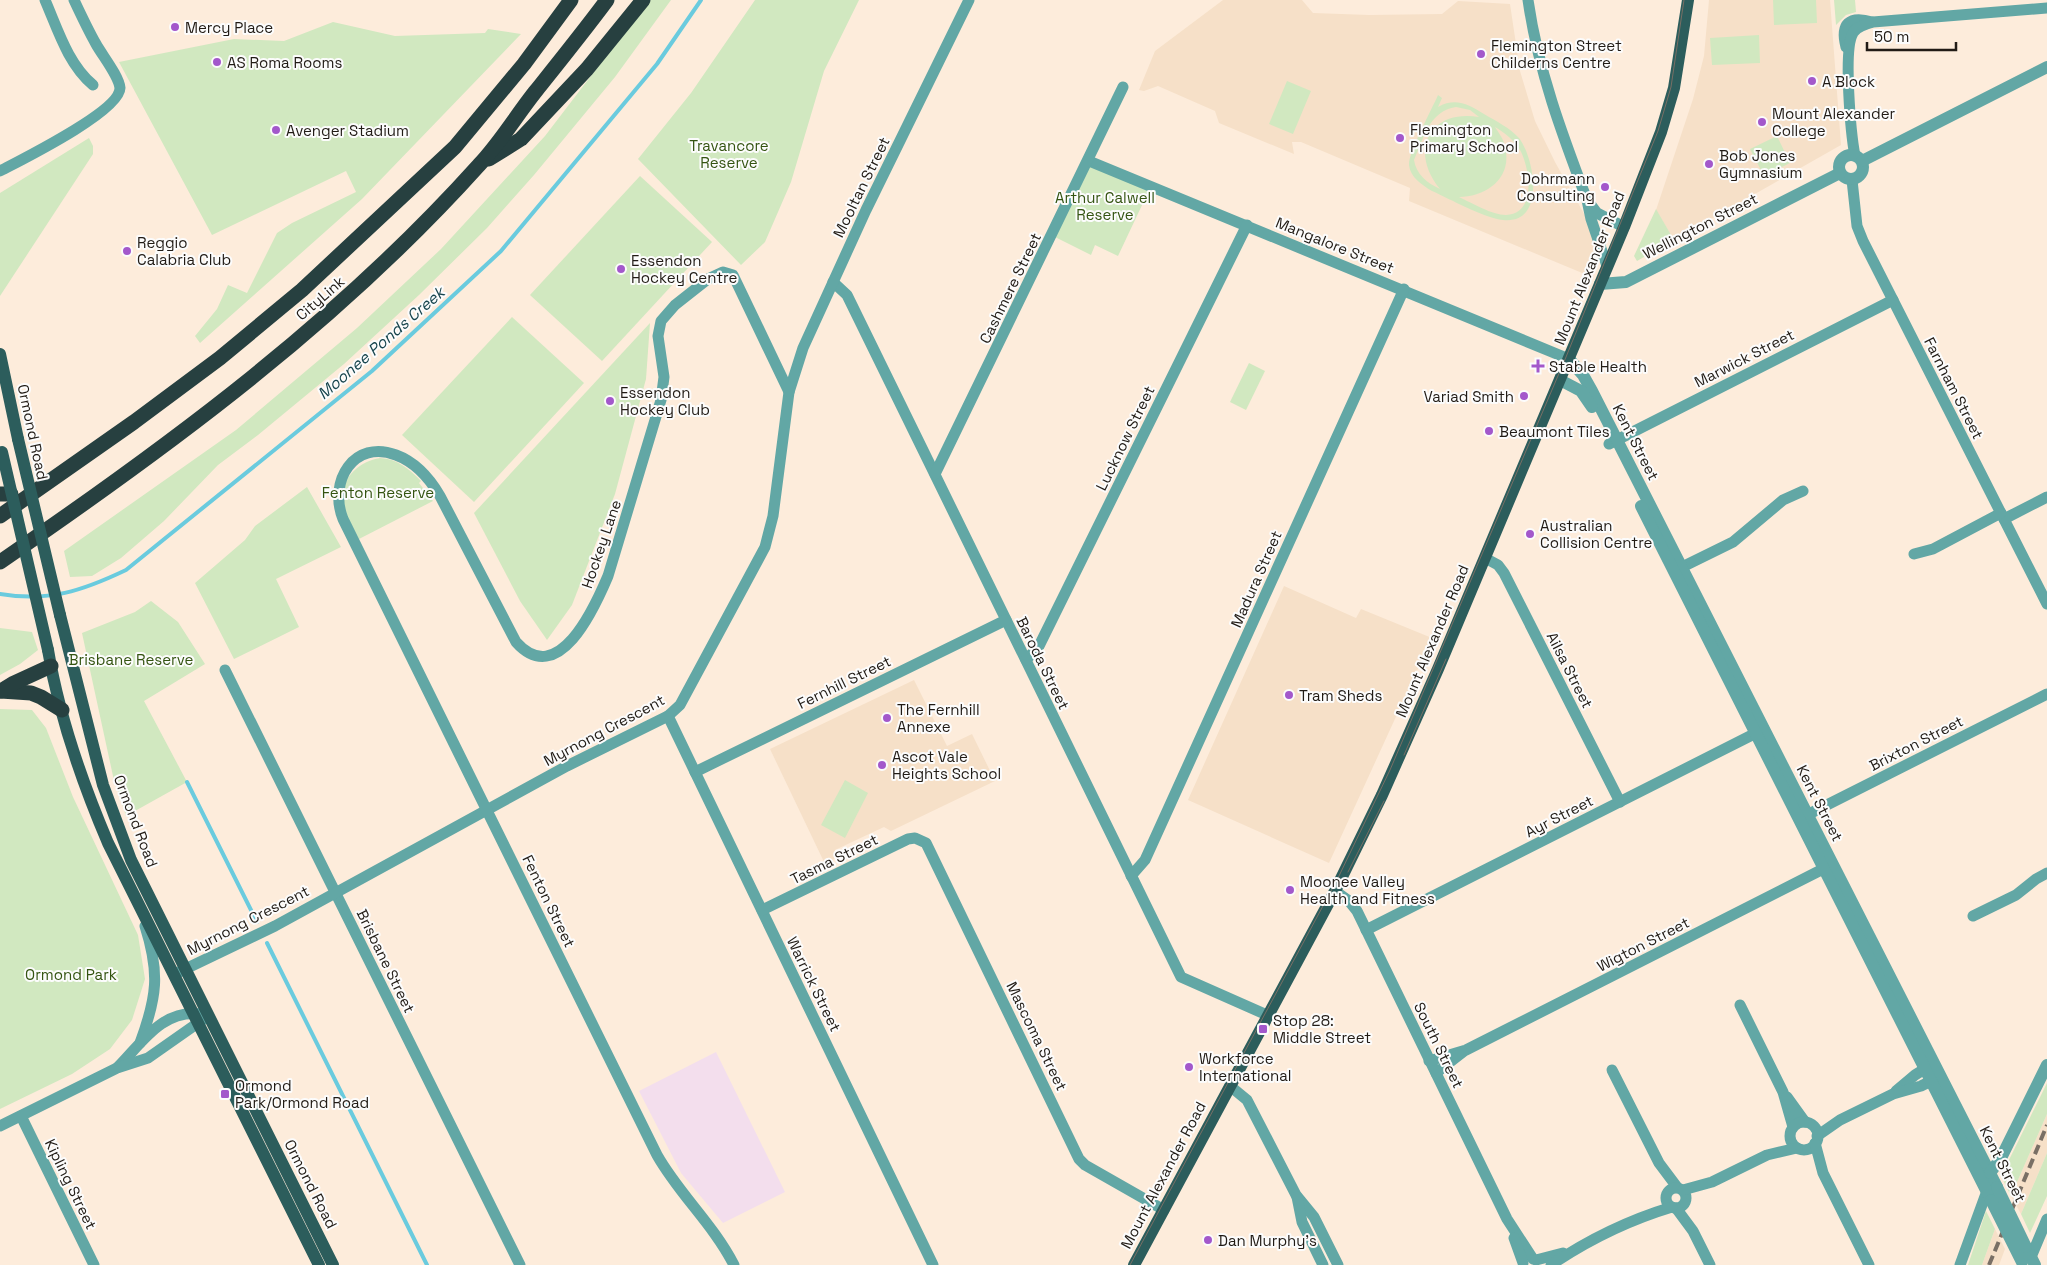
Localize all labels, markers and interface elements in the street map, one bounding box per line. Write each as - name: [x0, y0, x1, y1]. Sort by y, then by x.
- place label: Mercy Place: [185, 18, 273, 37]
- scale bar: [1867, 20, 1956, 52]
- marker: Mercy Place: [169, 21, 181, 33]
- text: 50 m: [1874, 27, 1909, 46]
- place label: Flemington Street Childerns Centre: [1491, 36, 1622, 72]
- marker: Flemington Street Childerns Centre: [1475, 48, 1487, 60]
- place label: AS Roma Rooms: [227, 53, 342, 72]
- marker: AS Roma Rooms: [211, 56, 223, 68]
- place label: A Block: [1822, 72, 1875, 91]
- marker: A Block: [1806, 75, 1818, 87]
- place label: Mount Alexander College: [1772, 104, 1896, 140]
- marker: Mount Alexander College: [1756, 116, 1768, 128]
- place label: Flemington Primary School: [1410, 120, 1518, 156]
- place label: Avenger Stadium: [286, 121, 409, 140]
- marker: Avenger Stadium: [270, 124, 282, 136]
- marker: Flemington Primary School: [1394, 132, 1406, 144]
- street label: Mooltan Street: [828, 134, 894, 240]
- park label: Travancore Reserve: [689, 136, 769, 172]
- place label: Bob Jones Gymnasium: [1719, 146, 1802, 182]
- marker: Bob Jones Gymnasium: [1703, 158, 1715, 170]
- place label: Dohrmann Consulting: [1517, 169, 1595, 205]
- marker: Dohrmann Consulting: [1599, 181, 1611, 193]
- park label: Arthur Calwell Reserve: [1055, 188, 1155, 224]
- street label: Mount Alexander Road: [1549, 188, 1629, 348]
- street label: Wellington Street: [1639, 189, 1761, 263]
- street label: Mangalore Street: [1273, 213, 1397, 277]
- street label: Cashmere Street: [975, 229, 1045, 347]
- place label: Reggio Calabria Club: [137, 233, 231, 269]
- marker: Reggio Calabria Club: [121, 245, 133, 257]
- place label: Essendon Hockey Centre: [631, 251, 737, 287]
- marker: Essendon Hockey Centre: [615, 263, 627, 275]
- street label: CityLink: [292, 272, 348, 324]
- water label: Moonee Ponds Creek: [313, 280, 451, 404]
- street label: Marwick Street: [1691, 325, 1797, 391]
- street label: Farnham Street: [1920, 334, 1988, 442]
- place label: Stable Health: [1549, 357, 1647, 376]
- marker: Stable Health: [1531, 359, 1545, 373]
- street label: Ormond Road: [14, 382, 52, 482]
- street label: Lucknow Street: [1091, 382, 1159, 494]
- place label: Essendon Hockey Club: [620, 383, 710, 419]
- place label: Variad Smith: [1424, 387, 1514, 406]
- marker: Variad Smith: [1518, 390, 1530, 402]
- marker: Essendon Hockey Club: [604, 395, 616, 407]
- street label: Kent Street: [1609, 401, 1663, 484]
- place label: Beaumont Tiles: [1499, 422, 1610, 441]
- marker: Beaumont Tiles: [1483, 425, 1495, 437]
- park label: Fenton Reserve: [322, 483, 434, 502]
- street label: Hockey Lane: [577, 497, 625, 591]
- place label: Australian Collision Centre: [1540, 516, 1653, 552]
- street label: Madura Street: [1226, 528, 1286, 630]
- marker: Australian Collision Centre: [1524, 528, 1536, 540]
- street label: Mount Alexander Road: [1391, 562, 1473, 720]
- street label: Baroda Street: [1012, 613, 1074, 713]
- street label: Ailsa Street: [1543, 629, 1597, 711]
- park label: Brisbane Reserve: [69, 650, 194, 669]
- street label: Fernhill Street: [794, 651, 894, 713]
- place label: Tram Sheds: [1299, 686, 1382, 705]
- marker: Tram Sheds: [1283, 689, 1295, 701]
- street label: Myrnong Crescent: [540, 690, 668, 770]
- place label: The Fernhill Annexe: [897, 700, 980, 736]
- street label: Brixton Street: [1866, 711, 1966, 775]
- marker: The Fernhill Annexe: [881, 712, 893, 724]
- place label: Ascot Vale Heights School: [892, 747, 1001, 783]
- marker: Ascot Vale Heights School: [876, 759, 888, 771]
- street label: Kent Street: [1793, 762, 1847, 845]
- street label: Ormond Road: [110, 772, 162, 870]
- street label: Ayr Street: [1522, 791, 1596, 841]
- street label: Tasma Street: [787, 830, 881, 888]
- street label: Fenton Street: [518, 852, 580, 950]
- place label: Moonee Valley Health and Fitness: [1300, 872, 1435, 908]
- street label: Myrnong Crescent: [184, 881, 312, 959]
- marker: Moonee Valley Health and Fitness: [1284, 884, 1296, 896]
- street label: Brisbane Street: [353, 906, 419, 1016]
- street label: Wigton Street: [1594, 913, 1692, 975]
- street label: Warrick Street: [783, 933, 845, 1035]
- park label: Ormond Park: [25, 965, 117, 984]
- street label: Mascoma Street: [1002, 978, 1072, 1094]
- street label: South Street: [1410, 999, 1468, 1091]
- place label: Stop 28: Middle Street: [1273, 1011, 1371, 1047]
- marker: Stop 28: Middle Street: [1257, 1023, 1269, 1035]
- place label: Workforce International: [1199, 1049, 1292, 1085]
- marker: Workforce International: [1183, 1061, 1195, 1073]
- place label: Ormond Park/Ormond Road: [235, 1076, 369, 1112]
- marker: Ormond Park/Ormond Road: [219, 1088, 231, 1100]
- street label: Mount Alexander Road: [1116, 1098, 1210, 1252]
- street label: Kent Street: [1976, 1123, 2030, 1206]
- street label: Kipling Street: [41, 1136, 101, 1232]
- street label: Ormond Road: [280, 1136, 342, 1232]
- place label: Dan Murphy's: [1218, 1231, 1317, 1250]
- marker: Dan Murphy's: [1202, 1234, 1214, 1246]

